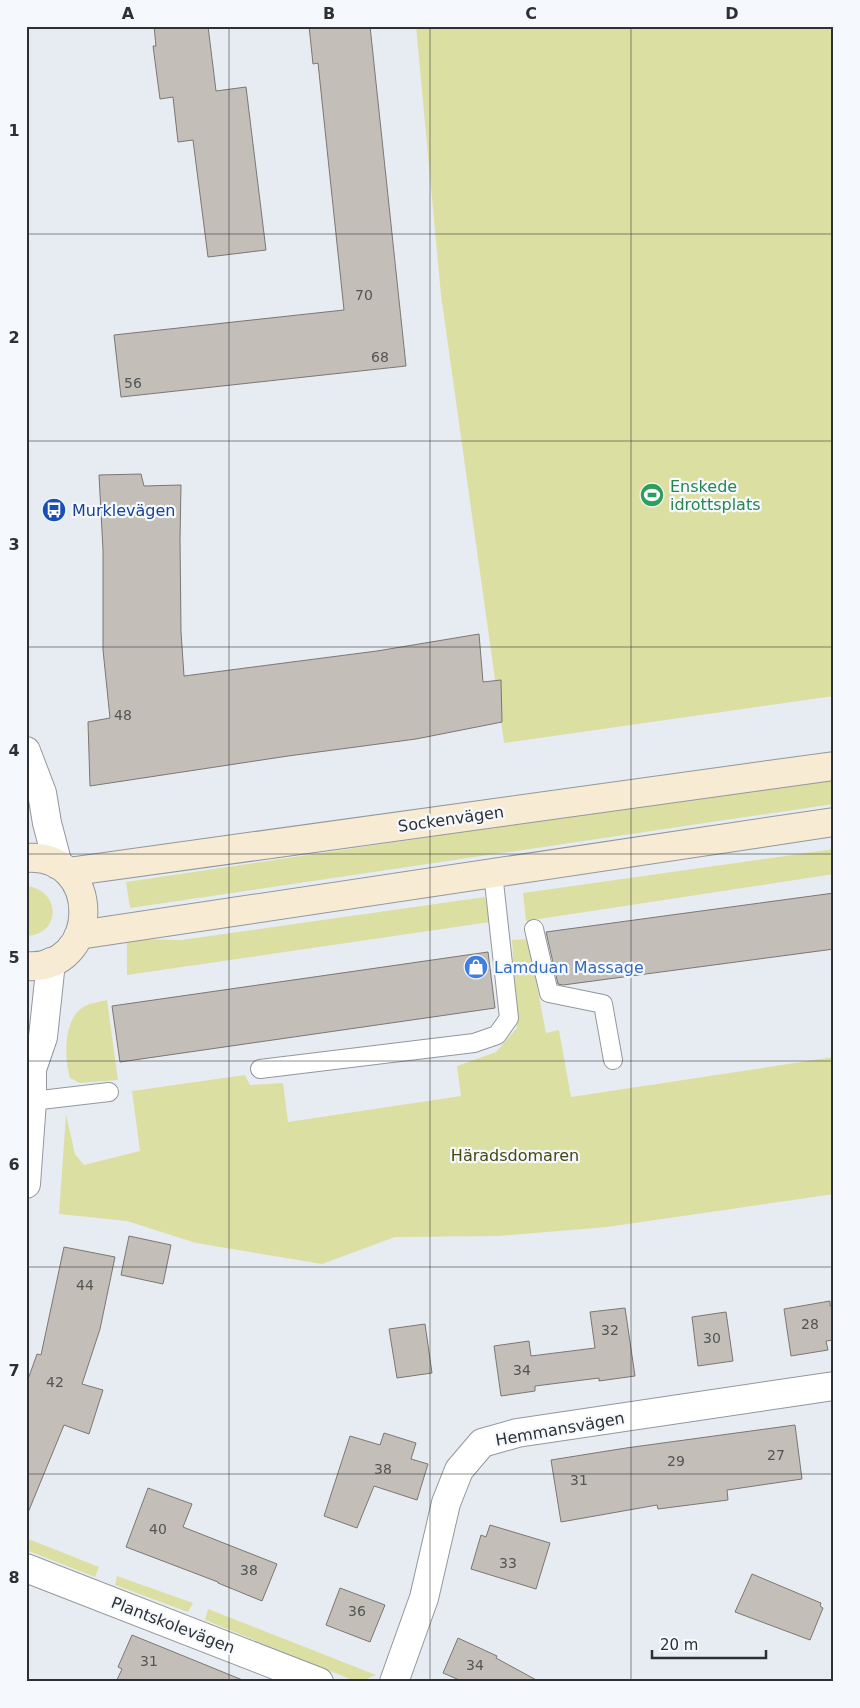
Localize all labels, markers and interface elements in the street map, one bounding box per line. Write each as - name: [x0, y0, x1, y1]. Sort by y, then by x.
- text: A: [122, 4, 135, 23]
- text: B: [323, 4, 335, 23]
- text: C: [525, 4, 537, 23]
- text: D: [725, 4, 739, 23]
- text: 1: [8, 121, 20, 140]
- house number: 70: [355, 287, 373, 303]
- text: 2: [8, 328, 20, 347]
- house number: 68: [371, 349, 389, 365]
- house number: 56: [124, 375, 142, 391]
- place label: Enskede idrottsplats: [670, 477, 761, 514]
- sports icon: Enskede idrottsplats: [639, 482, 665, 508]
- bus stop icon: Murklevägen: [41, 497, 67, 523]
- place label: Murklevägen: [72, 501, 176, 520]
- text: 3: [8, 535, 20, 554]
- house number: 48: [114, 707, 132, 723]
- text: 4: [8, 741, 20, 760]
- street label: Sockenvägen: [397, 802, 505, 836]
- text: 5: [8, 948, 20, 967]
- shop icon: Lamduan Massage: [463, 954, 489, 980]
- place label: Lamduan Massage: [494, 958, 644, 977]
- park label: Häradsdomaren: [451, 1146, 579, 1165]
- text: 6: [8, 1155, 20, 1174]
- house number: 44: [76, 1277, 94, 1293]
- house number: 28: [801, 1316, 819, 1332]
- house number: 32: [601, 1322, 619, 1338]
- house number: 30: [703, 1330, 721, 1346]
- text: 7: [8, 1361, 20, 1380]
- house number: 34: [513, 1362, 531, 1378]
- house number: 42: [46, 1374, 64, 1390]
- street label: Hemmansvägen: [494, 1408, 626, 1450]
- house number: 27: [767, 1447, 785, 1463]
- house number: 29: [667, 1453, 685, 1469]
- house number: 38: [374, 1461, 392, 1477]
- house number: 31: [570, 1472, 588, 1488]
- house number: 40: [149, 1521, 167, 1537]
- house number: 33: [499, 1555, 517, 1571]
- house number: 38: [240, 1562, 258, 1578]
- text: 8: [8, 1568, 20, 1587]
- street label: Plantskolevägen: [109, 1593, 237, 1657]
- house number: 36: [348, 1603, 366, 1619]
- scale bar: [652, 1628, 766, 1660]
- text: 20 m: [660, 1636, 698, 1654]
- house number: 31: [140, 1653, 158, 1669]
- house number: 34: [466, 1657, 484, 1673]

